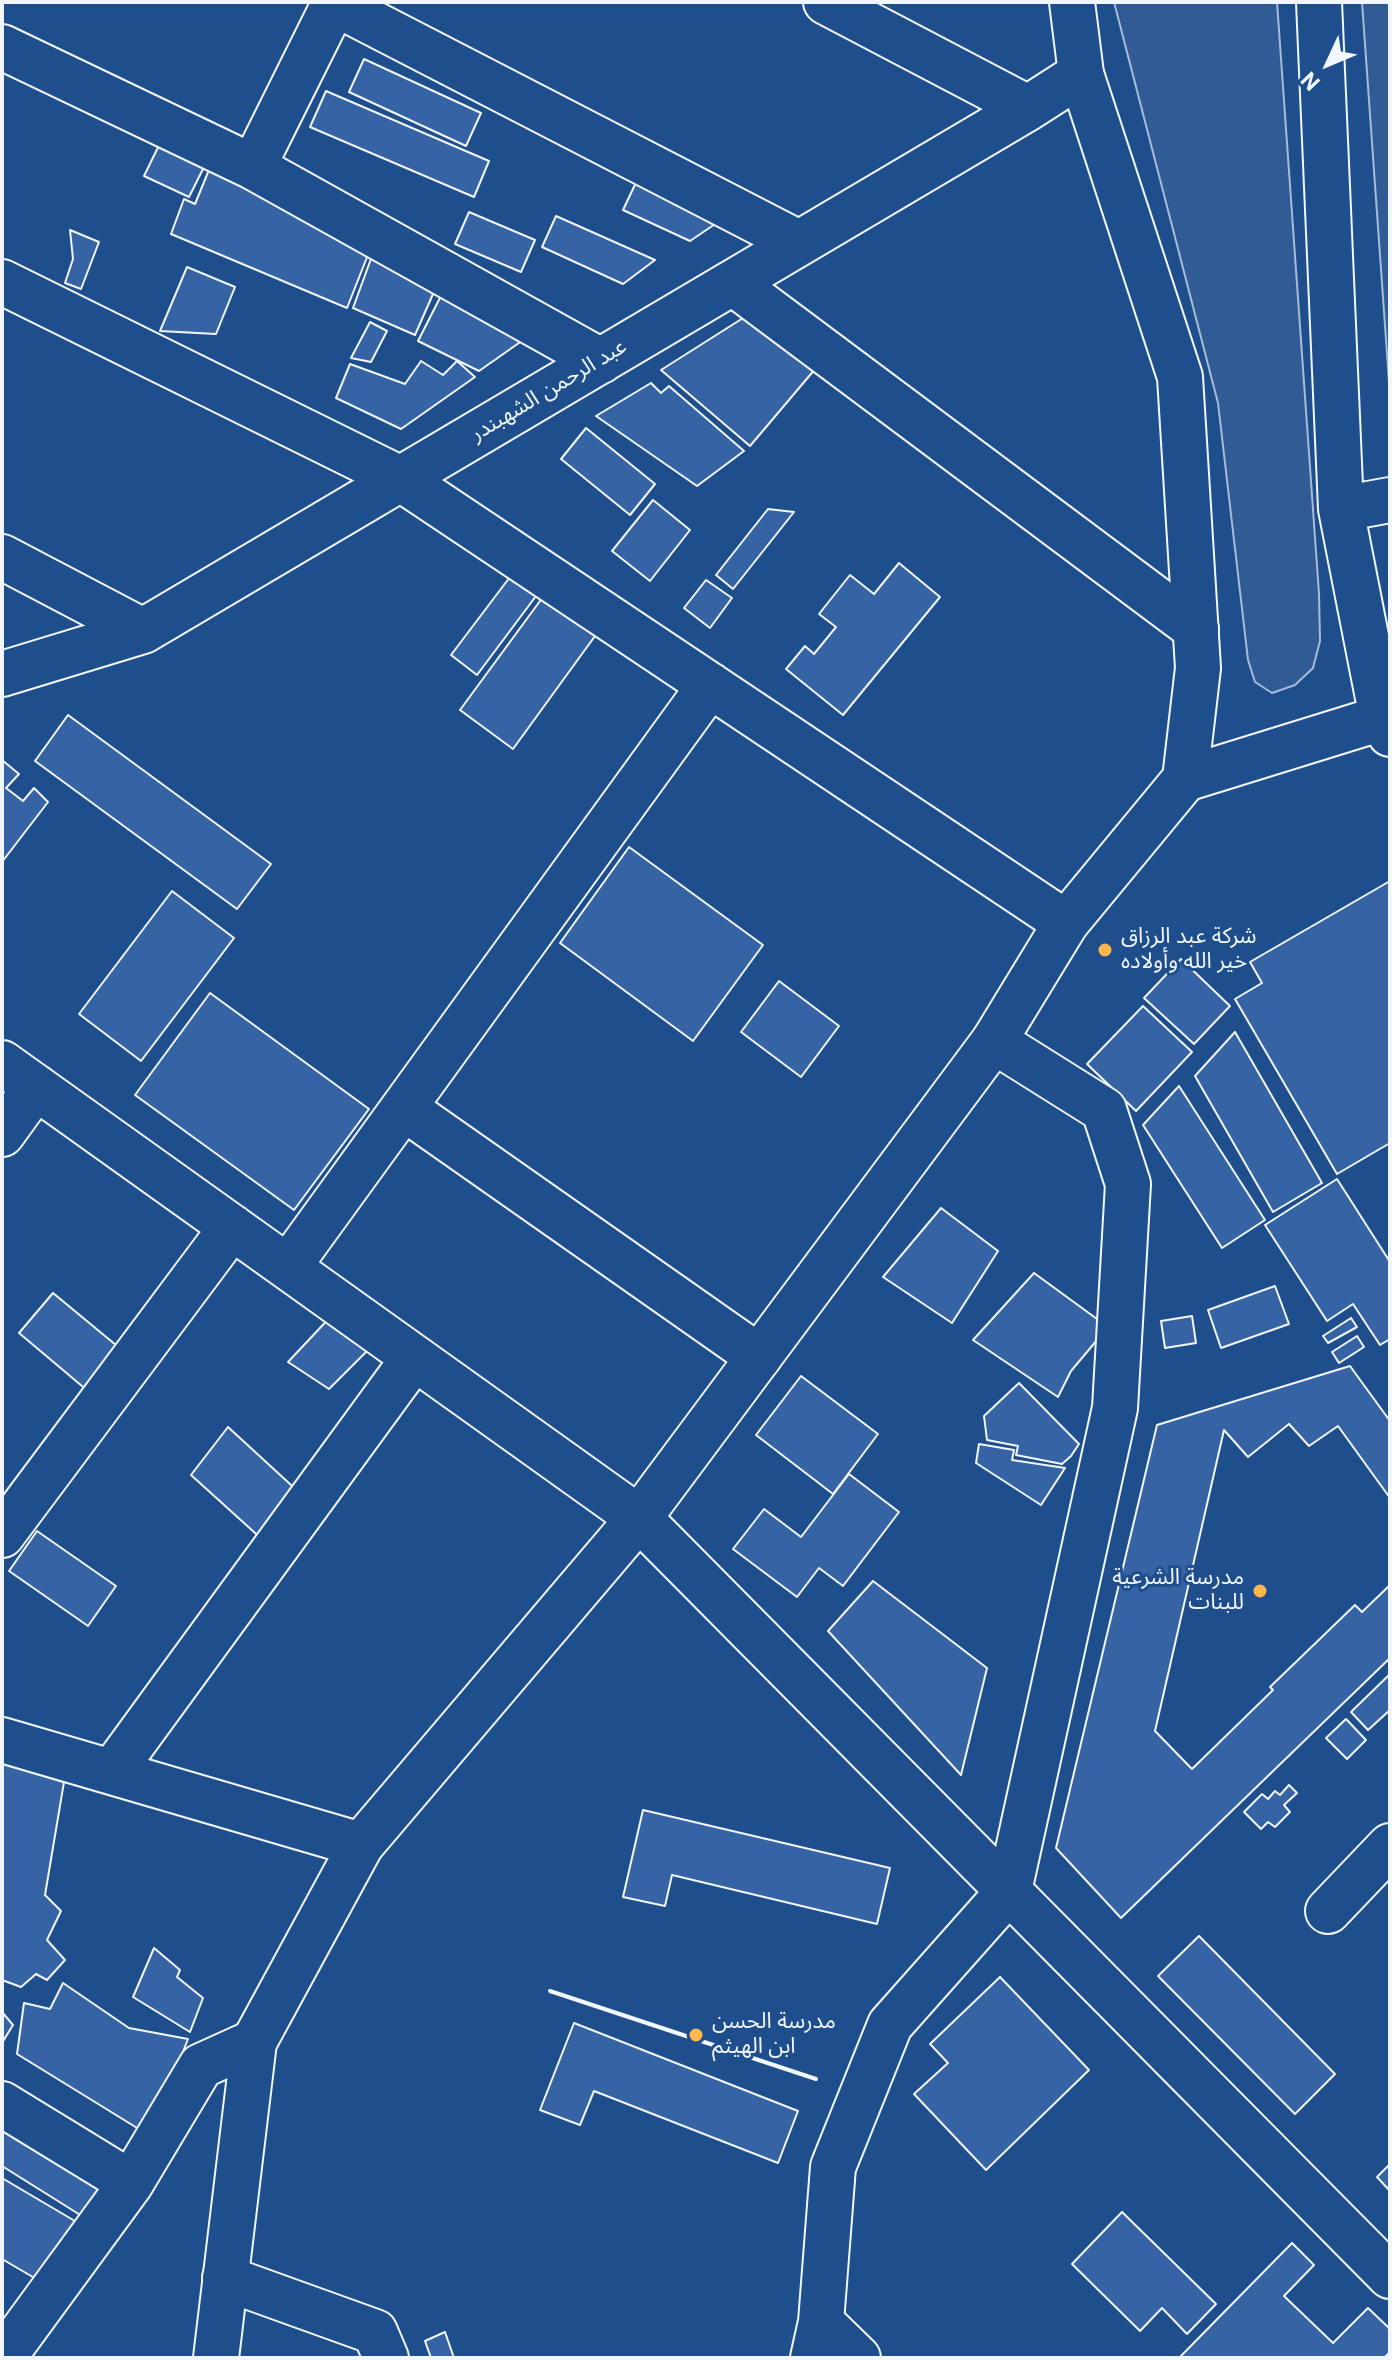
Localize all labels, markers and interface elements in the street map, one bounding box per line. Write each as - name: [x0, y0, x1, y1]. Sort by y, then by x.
- north arrow: [1288, 24, 1368, 104]
- text: N: [1296, 67, 1325, 95]
- street label: عبد الرحمن الشهبندر: [466, 334, 632, 448]
- place label: شركة عبد الرزاق خير الله وأولاده: [1121, 924, 1257, 976]
- marker: شركة عبد الرزاق خير الله وأولاده: [1096, 941, 1114, 959]
- place label: مدرسة الشرعية للبنات: [1112, 1565, 1244, 1616]
- marker: مدرسة الشرعية للبنات: [1251, 1582, 1269, 1600]
- place label: مدرسة الحسن ابن الهيثم: [712, 2009, 836, 2060]
- marker: مدرسة الحسن ابن الهيثم: [687, 2026, 705, 2044]

